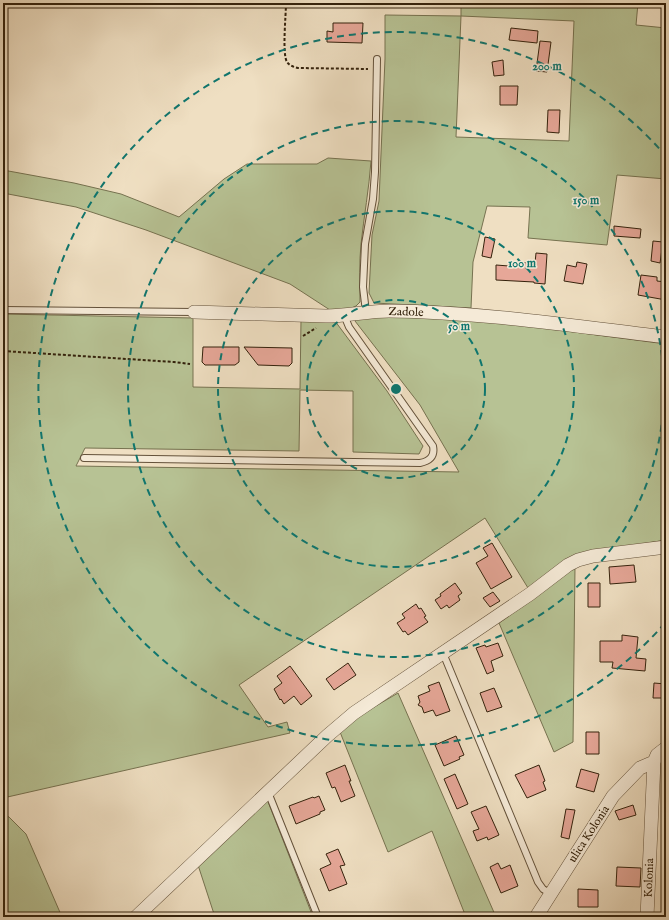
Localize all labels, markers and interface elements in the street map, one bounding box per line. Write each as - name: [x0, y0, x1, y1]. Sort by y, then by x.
- text: 200 m: [532, 59, 562, 74]
- text: 150 m: [573, 193, 600, 208]
- text: 100 m: [508, 256, 537, 271]
- street label: Zadole: [388, 304, 424, 320]
- text: 50 m: [448, 319, 471, 334]
- centre of rings: [389, 382, 403, 396]
- street label: ulica Kolonia: [565, 802, 613, 865]
- street label: Kolonia: [641, 857, 657, 898]

